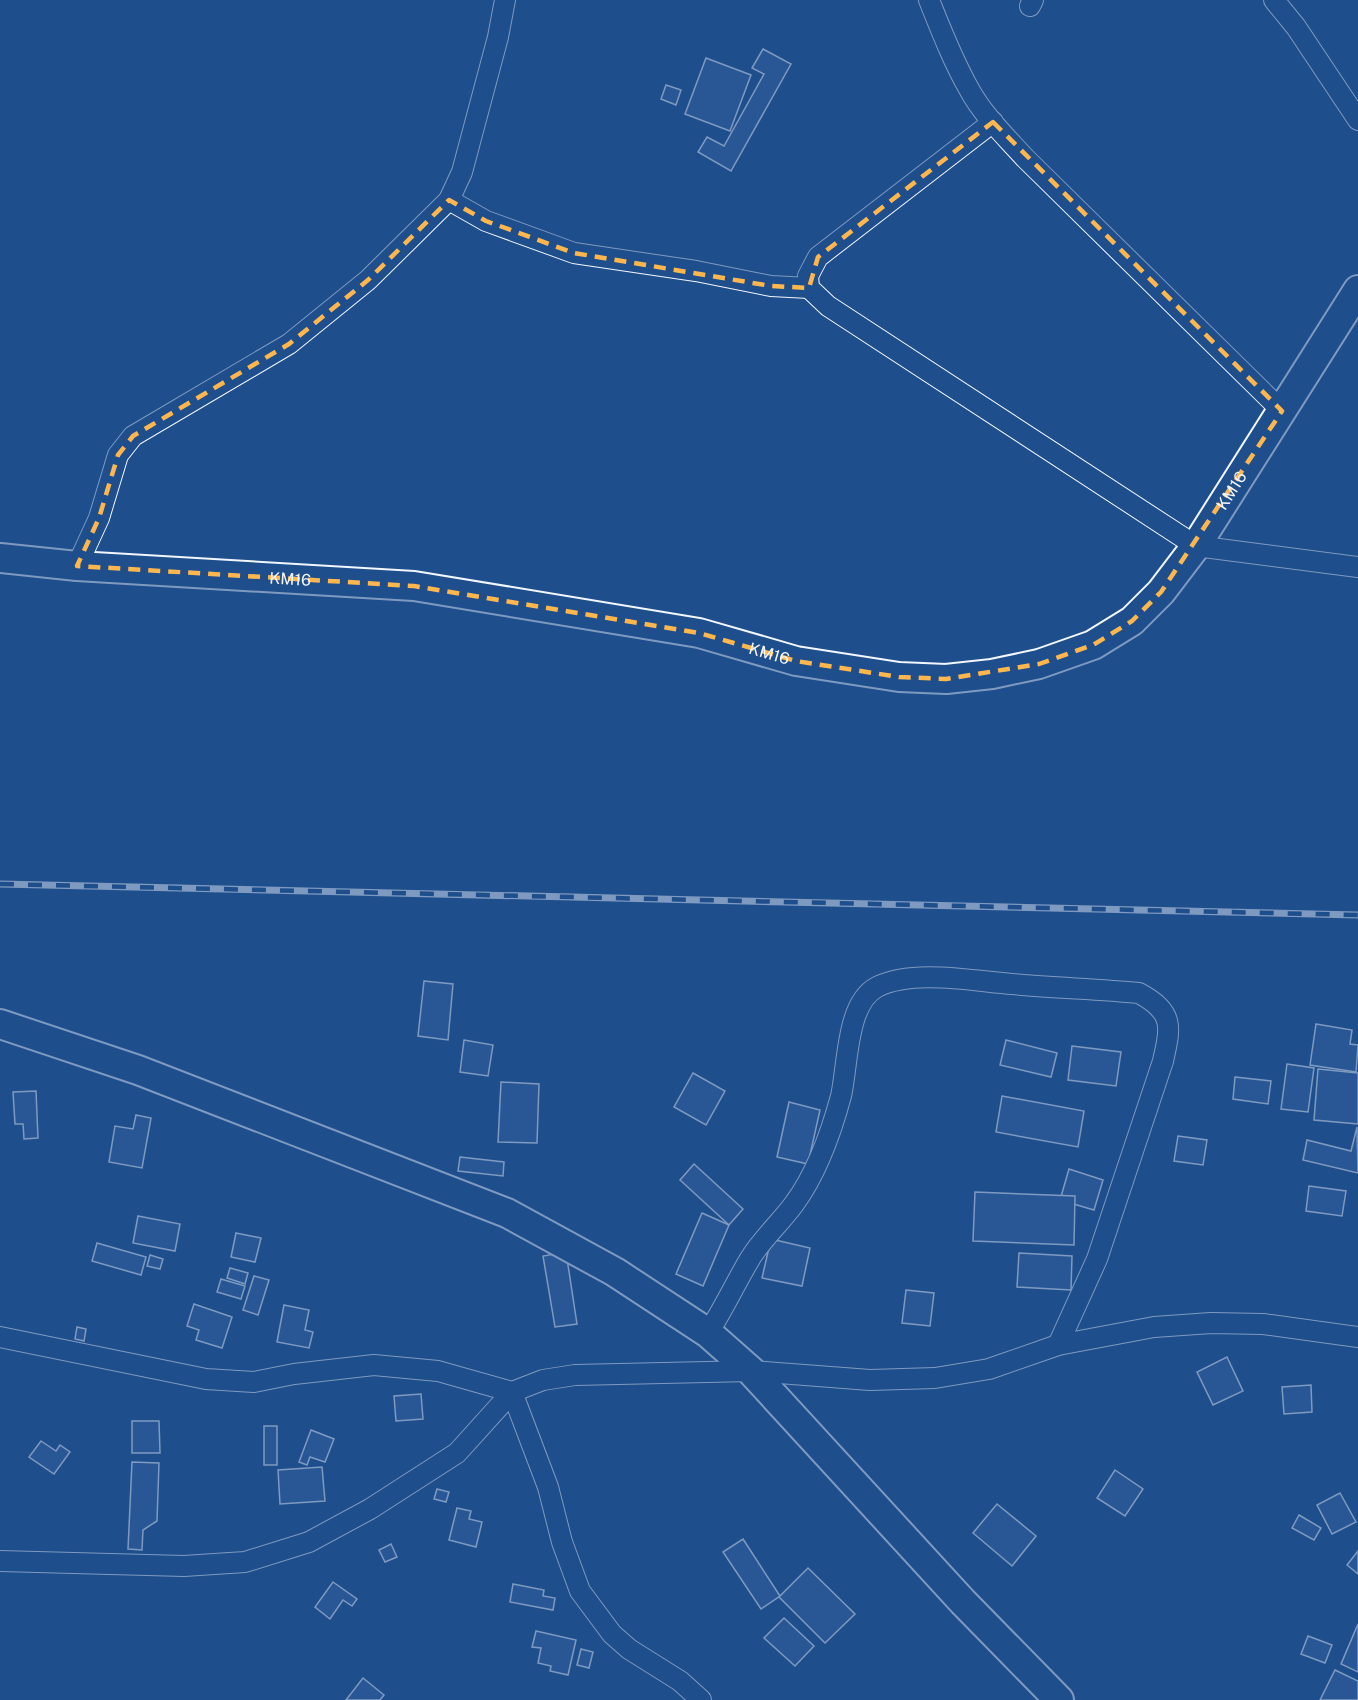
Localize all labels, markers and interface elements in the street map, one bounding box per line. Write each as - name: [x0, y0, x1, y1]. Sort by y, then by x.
- street label: KM16: [1212, 468, 1251, 513]
- street label: KM16: [269, 568, 312, 590]
- street label: KM16: [747, 639, 792, 669]

